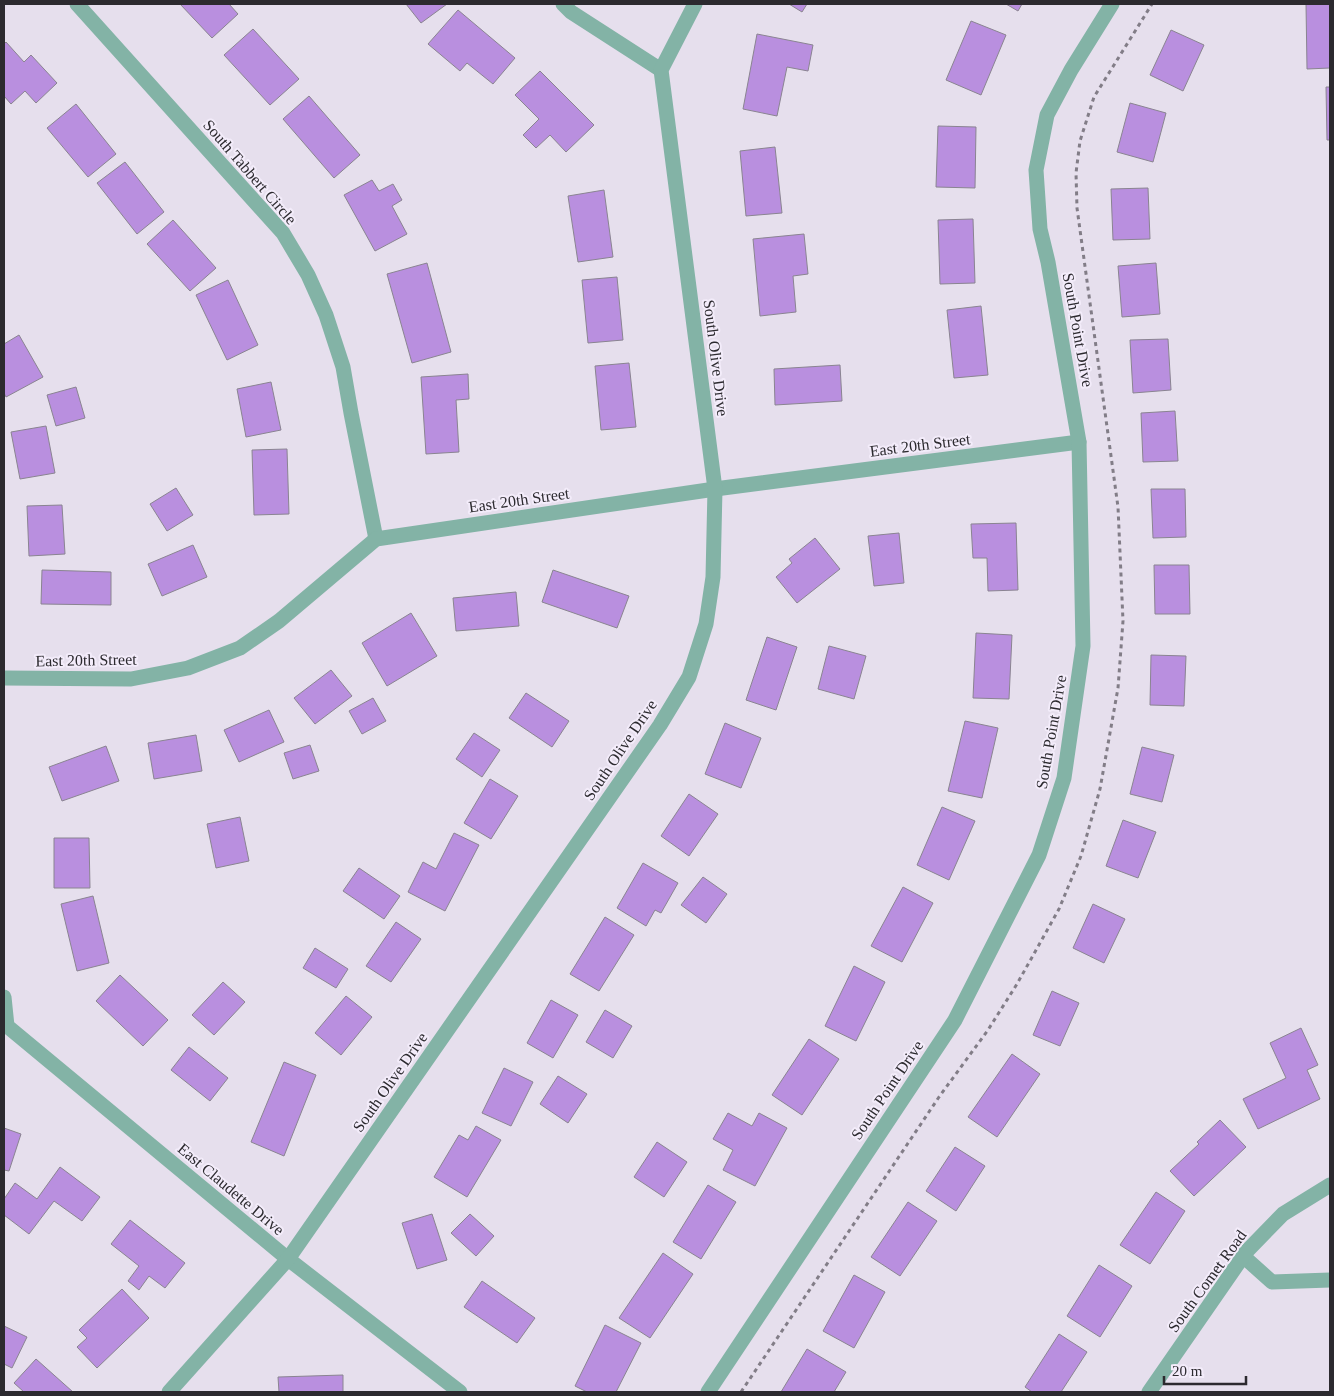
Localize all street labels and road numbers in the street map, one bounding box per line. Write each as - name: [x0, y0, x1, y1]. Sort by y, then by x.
- street label: South Tabbert Circle: [200, 116, 300, 228]
- street label: South Point Drive: [1060, 272, 1096, 388]
- street label: South Olive Drive: [700, 299, 732, 417]
- street label: East 20th Street: [869, 430, 972, 460]
- street label: East 20th Street: [468, 484, 571, 515]
- street label: East 20th Street: [35, 651, 137, 669]
- street label: South Point Drive: [1033, 674, 1069, 790]
- street label: South Olive Drive: [580, 697, 660, 803]
- street label: South Olive Drive: [349, 1029, 431, 1135]
- street label: South Point Drive: [848, 1037, 926, 1143]
- street label: East Claudette Drive: [174, 1140, 288, 1238]
- street label: South Comet Road: [1164, 1227, 1250, 1335]

